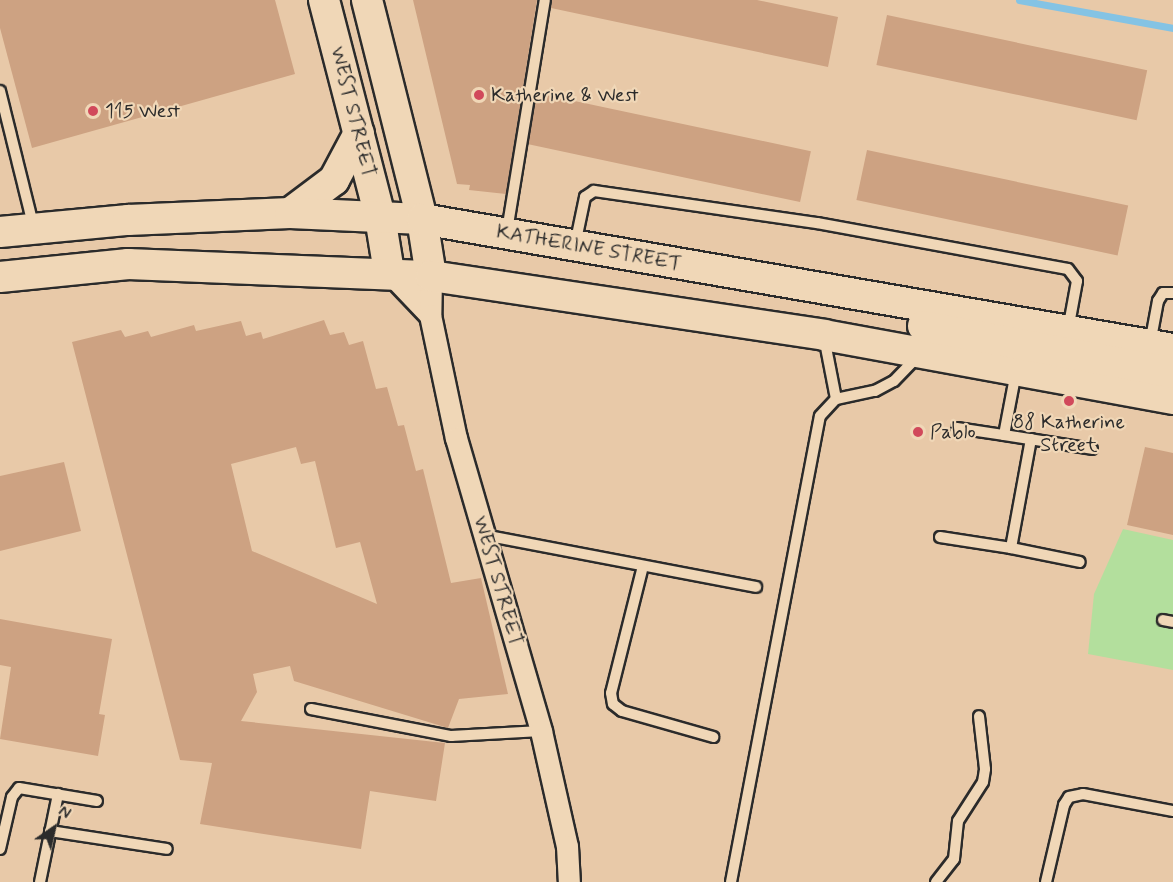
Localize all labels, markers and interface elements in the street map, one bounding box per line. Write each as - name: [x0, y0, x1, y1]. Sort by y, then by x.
- street label: WEST STREET: [325, 44, 381, 180]
- place label: Katherine & West: [491, 83, 638, 107]
- marker: Katherine & West: [472, 88, 486, 102]
- place label: 115 West: [105, 99, 180, 123]
- marker: 115 West: [86, 104, 100, 118]
- street label: KATHERINE STREET: [493, 220, 685, 276]
- marker: 88 Katherine Street: [1062, 394, 1076, 408]
- place label: 88 Katherine Street: [1013, 410, 1125, 457]
- place label: Pablo: [930, 420, 976, 444]
- marker: Pablo: [911, 425, 925, 439]
- street label: WEST STREET: [468, 513, 528, 649]
- north arrow: [24, 798, 84, 858]
- text: N: [54, 801, 75, 824]

